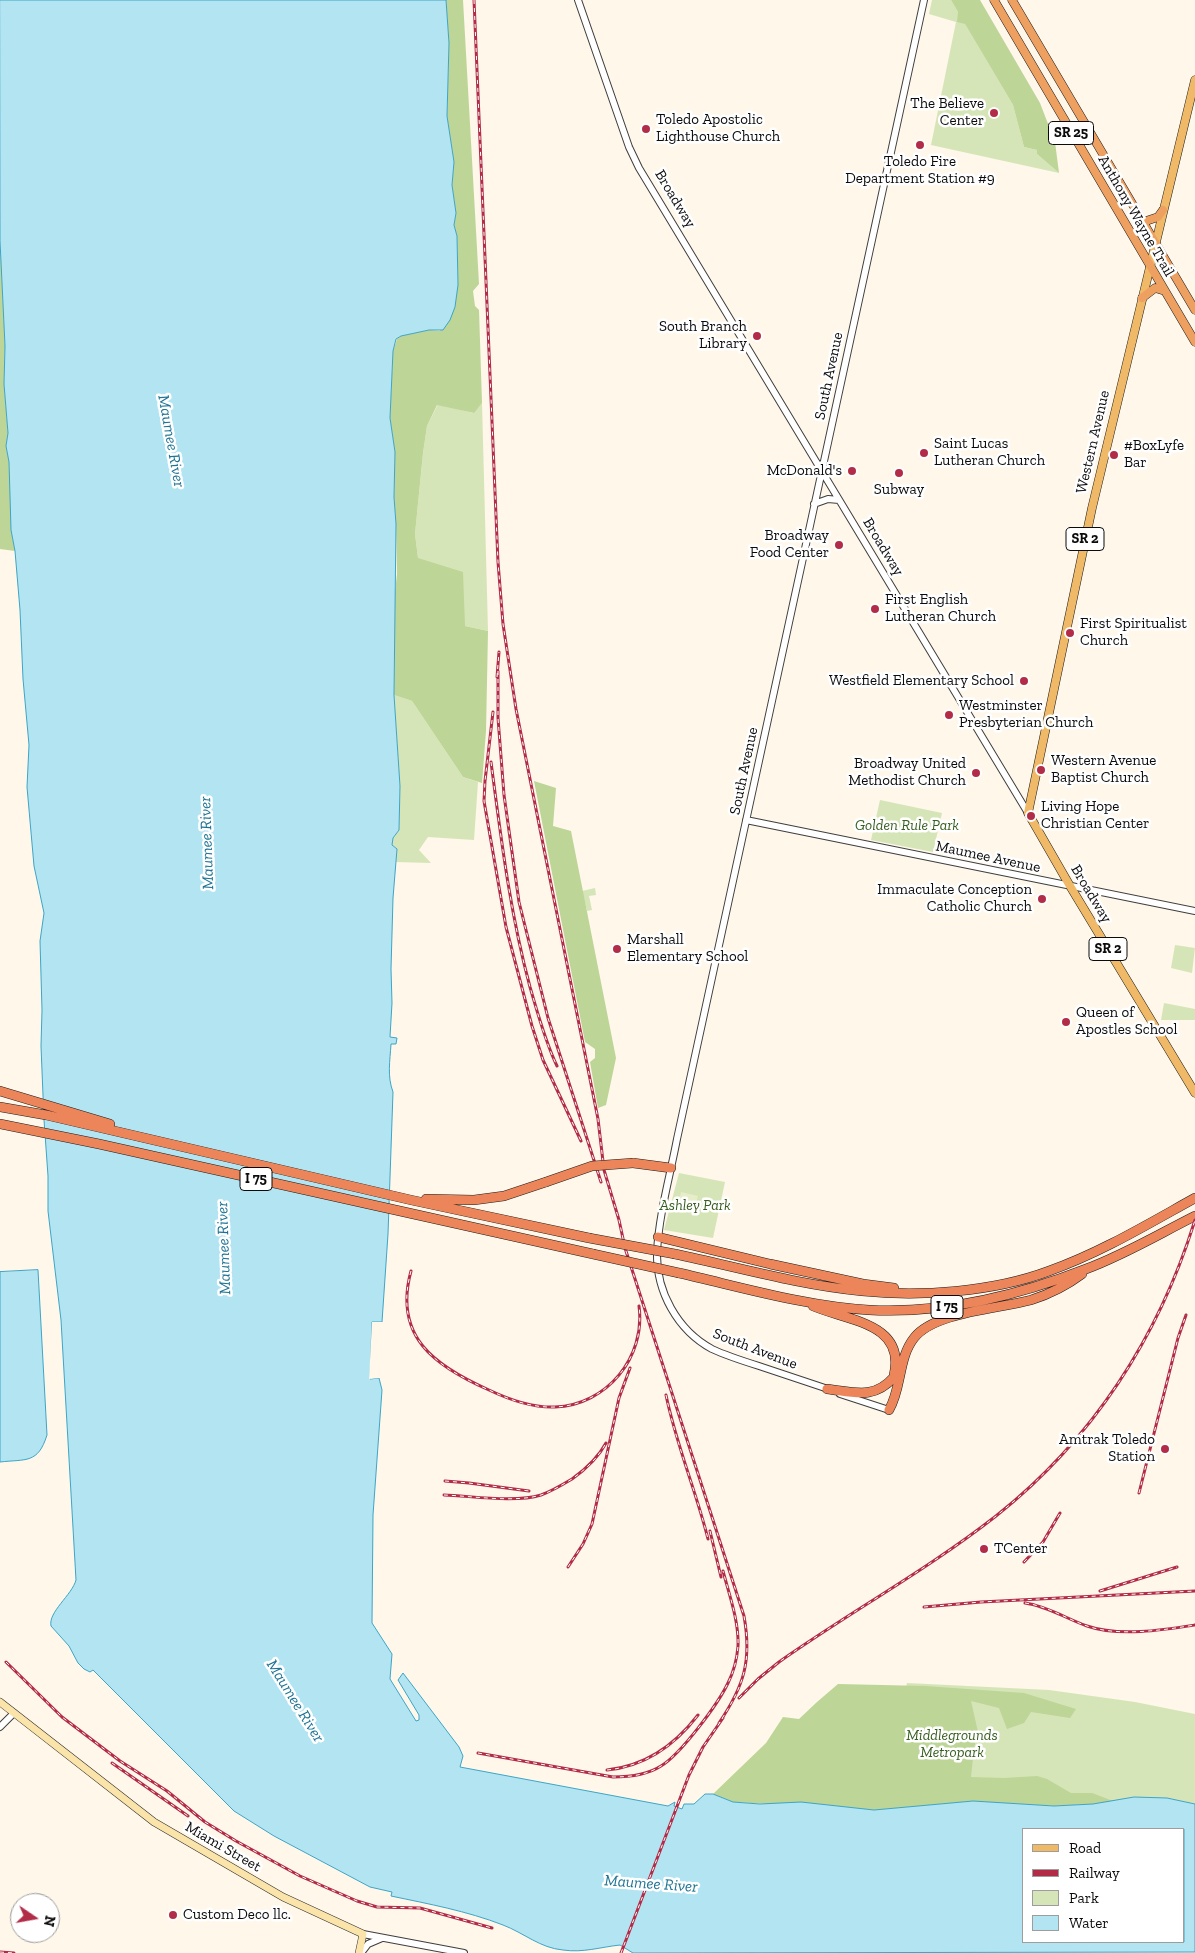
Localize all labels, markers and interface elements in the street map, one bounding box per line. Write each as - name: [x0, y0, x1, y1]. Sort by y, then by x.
- place label: The Believe Center: [910, 95, 984, 130]
- marker: The Believe Center: [988, 107, 1000, 119]
- place label: Toledo Apostolic Lighthouse Church: [656, 111, 780, 146]
- road number: SR 25: [1048, 122, 1094, 144]
- marker: Toledo Apostolic Lighthouse Church: [640, 123, 652, 135]
- marker: Toledo Fire Department Station #9: [914, 139, 926, 151]
- street label: Anthony Wayne Trail: [1094, 152, 1178, 280]
- place label: Toledo Fire Department Station #9: [845, 153, 995, 188]
- street label: Broadway: [651, 167, 699, 231]
- place label: South Branch Library: [659, 318, 747, 353]
- marker: South Branch Library: [751, 330, 763, 342]
- street label: South Avenue: [811, 331, 847, 421]
- street label: Western Avenue: [1072, 389, 1114, 495]
- water label: Maumee River: [153, 393, 189, 489]
- place label: Saint Lucas Lutheran Church: [934, 435, 1045, 470]
- place label: #BoxLyfe Bar: [1124, 437, 1184, 472]
- marker: Saint Lucas Lutheran Church: [918, 447, 930, 459]
- marker: #BoxLyfe Bar: [1108, 449, 1120, 461]
- place label: McDonald's: [767, 462, 842, 480]
- marker: McDonald's: [846, 465, 858, 477]
- marker: Subway: [893, 467, 905, 479]
- place label: Subway: [874, 481, 924, 499]
- street label: Broadway: [859, 515, 907, 579]
- place label: Broadway Food Center: [750, 527, 829, 562]
- road number: SR 2: [1066, 528, 1104, 550]
- marker: Broadway Food Center: [833, 539, 845, 551]
- place label: First English Lutheran Church: [885, 591, 996, 626]
- marker: First English Lutheran Church: [869, 603, 881, 615]
- place label: First Spiritualist Church: [1080, 615, 1187, 650]
- marker: First Spiritualist Church: [1064, 627, 1076, 639]
- place label: Westfield Elementary School: [829, 672, 1014, 690]
- marker: Westfield Elementary School: [1018, 675, 1030, 687]
- place label: Westminster Presbyterian Church: [959, 697, 1093, 732]
- marker: Westminster Presbyterian Church: [943, 709, 955, 721]
- street label: South Avenue: [726, 726, 762, 816]
- place label: Western Avenue Baptist Church: [1051, 752, 1156, 787]
- place label: Broadway United Methodist Church: [848, 755, 966, 790]
- marker: Western Avenue Baptist Church: [1035, 764, 1047, 776]
- marker: Broadway United Methodist Church: [970, 767, 982, 779]
- water label: Maumee River: [196, 796, 218, 890]
- place label: Living Hope Christian Center: [1041, 798, 1149, 833]
- marker: Living Hope Christian Center: [1025, 810, 1037, 822]
- park label: Golden Rule Park: [855, 817, 959, 835]
- street label: Maumee Avenue: [934, 837, 1042, 877]
- street label: Broadway: [1067, 862, 1115, 926]
- place label: Immaculate Conception Catholic Church: [877, 881, 1032, 916]
- marker: Immaculate Conception Catholic Church: [1036, 893, 1048, 905]
- place label: Marshall Elementary School: [627, 931, 748, 966]
- road number: SR 2: [1089, 938, 1127, 961]
- marker: Marshall Elementary School: [611, 943, 623, 955]
- place label: Queen of Apostles School: [1076, 1004, 1177, 1039]
- marker: Queen of Apostles School: [1060, 1016, 1072, 1028]
- road number: I 75: [240, 1168, 272, 1190]
- park label: Ashley Park: [659, 1197, 731, 1215]
- water label: Maumee River: [213, 1201, 235, 1295]
- road number: I 75: [931, 1295, 963, 1318]
- street label: South Avenue: [710, 1325, 800, 1373]
- place label: Amtrak Toledo Station: [1059, 1431, 1155, 1466]
- marker: Amtrak Toledo Station: [1159, 1443, 1171, 1455]
- place label: TCenter: [994, 1540, 1047, 1558]
- marker: TCenter: [978, 1543, 990, 1555]
- water label: Maumee River: [262, 1656, 328, 1746]
- park label: Middlegrounds Metropark: [906, 1727, 998, 1762]
- street label: Miami Street: [182, 1818, 264, 1876]
- legend: [1022, 1828, 1185, 1943]
- text: Road: [1069, 1839, 1101, 1857]
- text: Railway: [1069, 1864, 1120, 1882]
- water label: Maumee River: [604, 1871, 698, 1897]
- text: Park: [1069, 1889, 1099, 1907]
- north arrow: [10, 1893, 60, 1943]
- place label: Custom Deco llc.: [183, 1906, 291, 1924]
- marker: Custom Deco llc.: [167, 1909, 179, 1921]
- text: N: [40, 1914, 59, 1928]
- text: Water: [1069, 1914, 1109, 1932]

